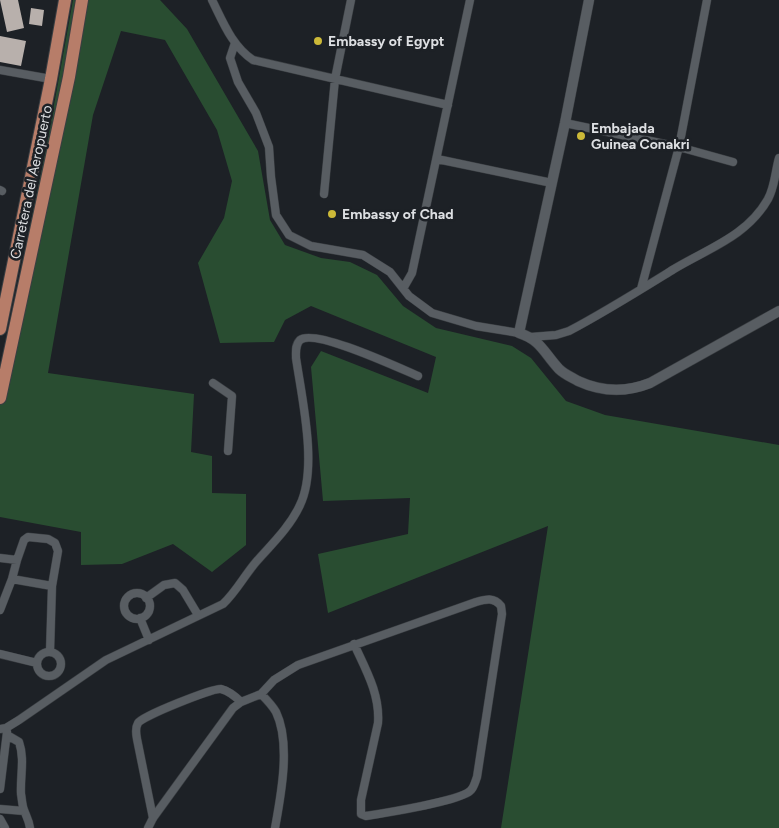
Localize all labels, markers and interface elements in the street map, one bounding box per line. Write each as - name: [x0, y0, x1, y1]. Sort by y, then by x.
- place label: Embassy of Egypt: [328, 33, 445, 50]
- marker: Embassy of Egypt: [312, 35, 324, 47]
- street label: Carretera del Aeropuerto: [7, 104, 56, 261]
- place label: Embajada Guinea Conakri: [591, 120, 690, 153]
- marker: Embajada Guinea Conakri: [575, 130, 587, 142]
- place label: Embassy of Chad: [342, 206, 454, 223]
- marker: Embassy of Chad: [326, 208, 338, 220]

